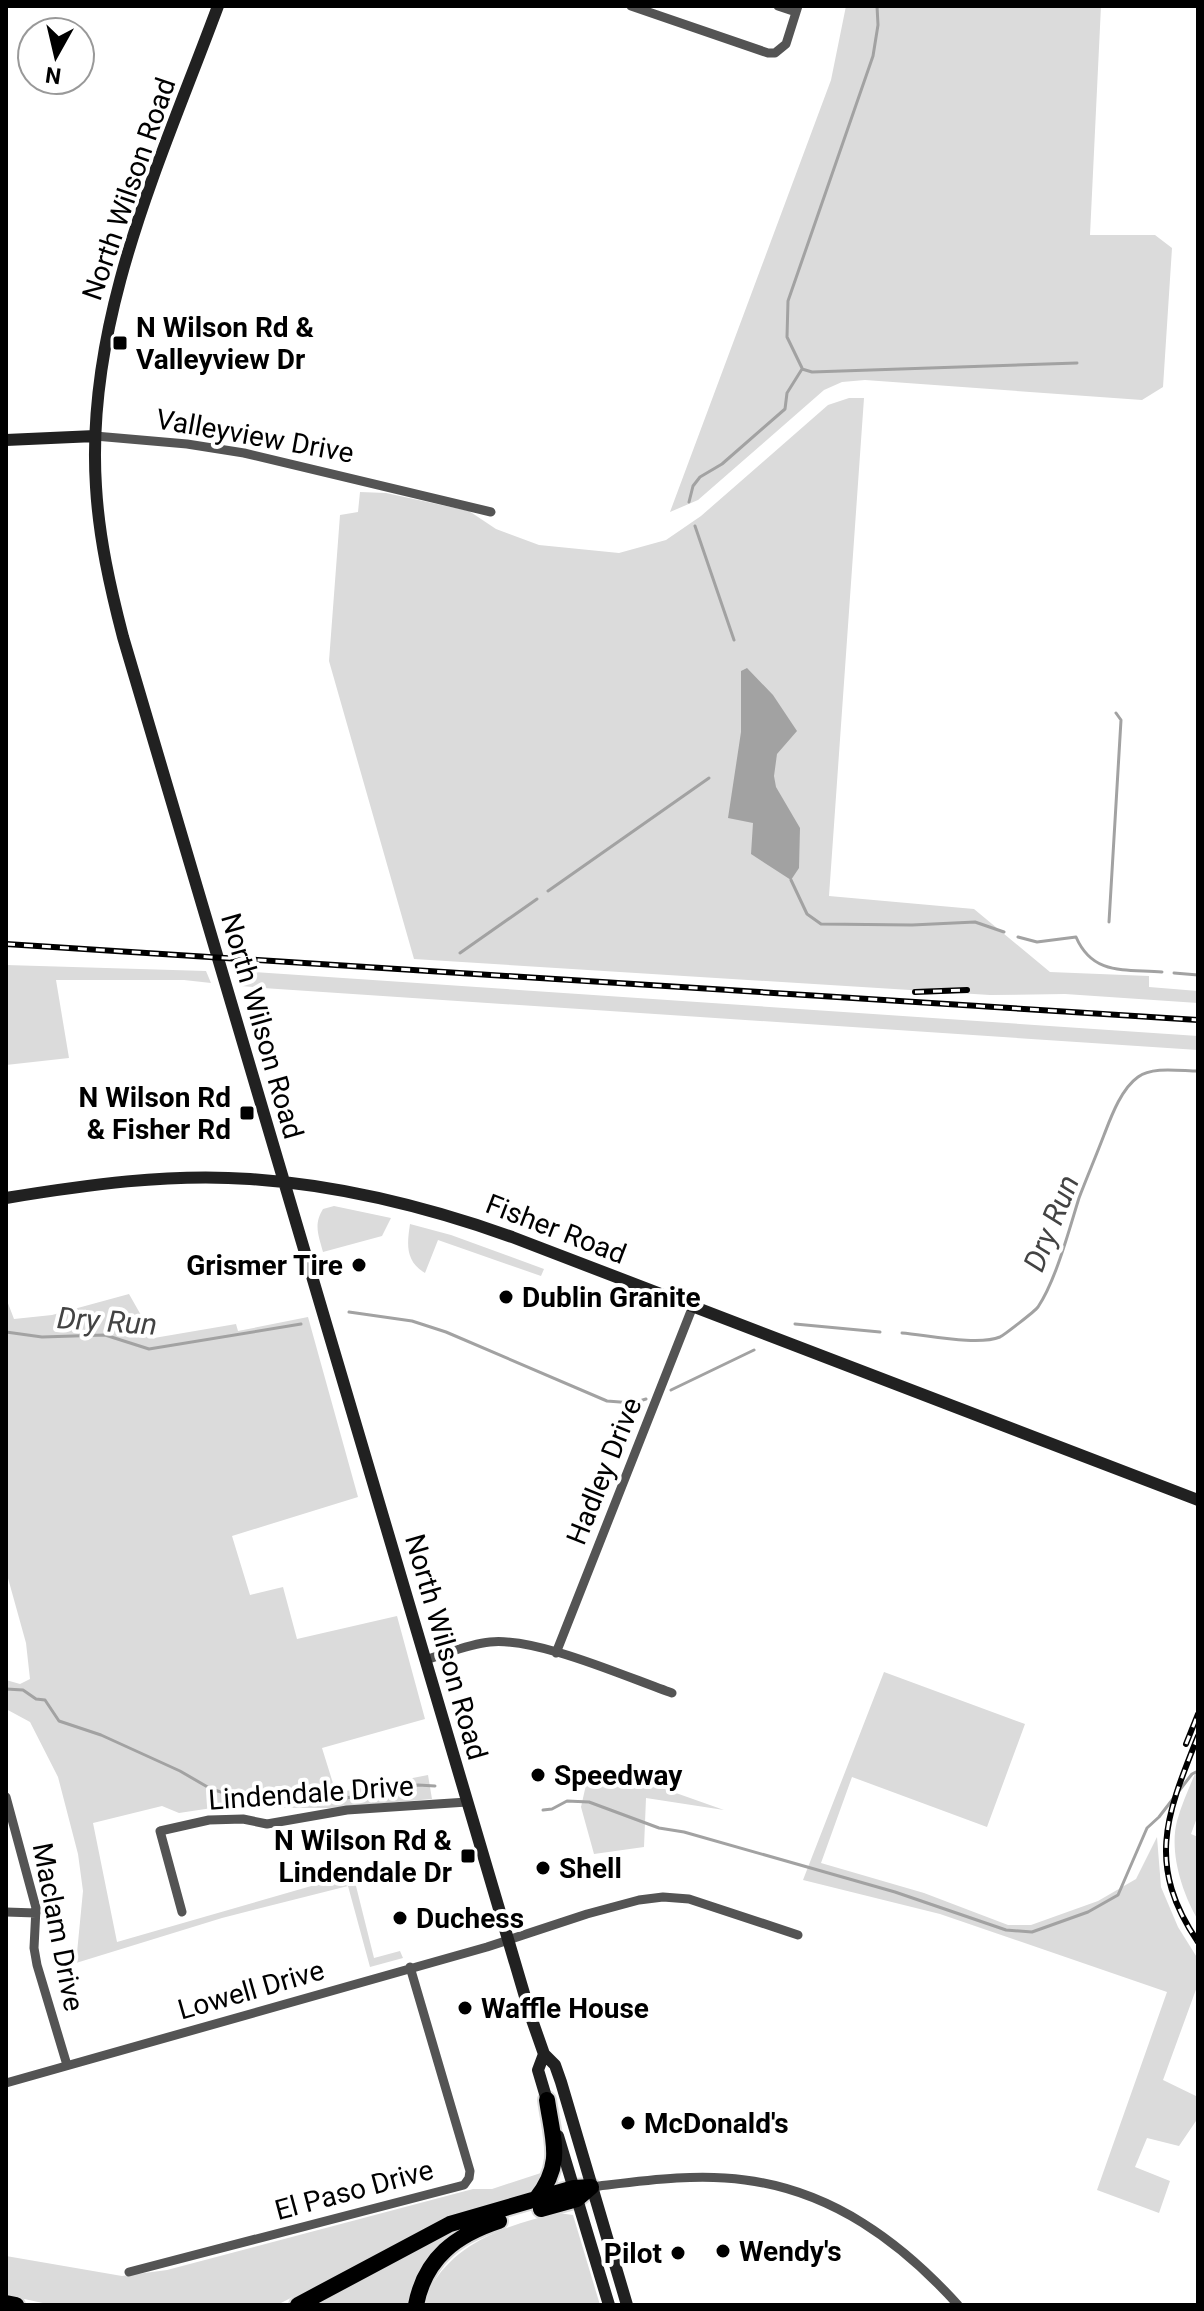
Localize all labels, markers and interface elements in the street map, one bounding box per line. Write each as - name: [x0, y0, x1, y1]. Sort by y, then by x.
- north arrow: [16, 16, 96, 96]
- text: N: [44, 62, 63, 89]
- street label: North Wilson Road: [75, 73, 183, 305]
- place label: N Wilson Rd & Valleyview Dr: [136, 311, 315, 376]
- marker: N Wilson Rd & Valleyview Dr: [111, 334, 129, 352]
- street label: Valleyview Drive: [154, 402, 356, 470]
- street label: North Wilson Road: [214, 909, 310, 1143]
- place label: N Wilson Rd & Fisher Rd: [78, 1081, 231, 1146]
- marker: N Wilson Rd & Fisher Rd: [238, 1104, 256, 1122]
- water label: Dry Run: [1016, 1170, 1086, 1276]
- street label: Fisher Road: [481, 1187, 631, 1271]
- place label: Grismer Tire: [186, 1249, 343, 1282]
- marker: Grismer Tire: [350, 1256, 368, 1274]
- place label: Dublin Granite: [522, 1281, 701, 1314]
- marker: Dublin Granite: [497, 1288, 515, 1306]
- water label: Dry Run: [56, 1300, 158, 1342]
- street label: Hadley Drive: [560, 1393, 648, 1549]
- street label: North Wilson Road: [398, 1530, 494, 1764]
- place label: Speedway: [554, 1759, 683, 1792]
- marker: Speedway: [529, 1766, 547, 1784]
- street label: Lindendale Drive: [207, 1769, 415, 1817]
- place label: N Wilson Rd & Lindendale Dr: [274, 1824, 453, 1889]
- street label: Maclam Drive: [26, 1840, 90, 2014]
- marker: N Wilson Rd & Lindendale Dr: [459, 1847, 477, 1865]
- place label: Shell: [559, 1852, 622, 1885]
- marker: Shell: [534, 1859, 552, 1877]
- place label: Duchess: [416, 1902, 524, 1935]
- marker: Duchess: [391, 1909, 409, 1927]
- street label: Lowell Drive: [174, 1953, 328, 2027]
- place label: Waffle House: [481, 1992, 649, 2025]
- marker: Waffle House: [456, 1999, 474, 2017]
- place label: McDonald's: [644, 2107, 789, 2140]
- marker: McDonald's: [619, 2114, 637, 2132]
- street label: El Paso Drive: [271, 2153, 437, 2227]
- place label: Wendy's: [739, 2235, 842, 2268]
- place label: Pilot: [604, 2237, 662, 2270]
- marker: Wendy's: [714, 2242, 732, 2260]
- marker: Pilot: [669, 2244, 687, 2262]

